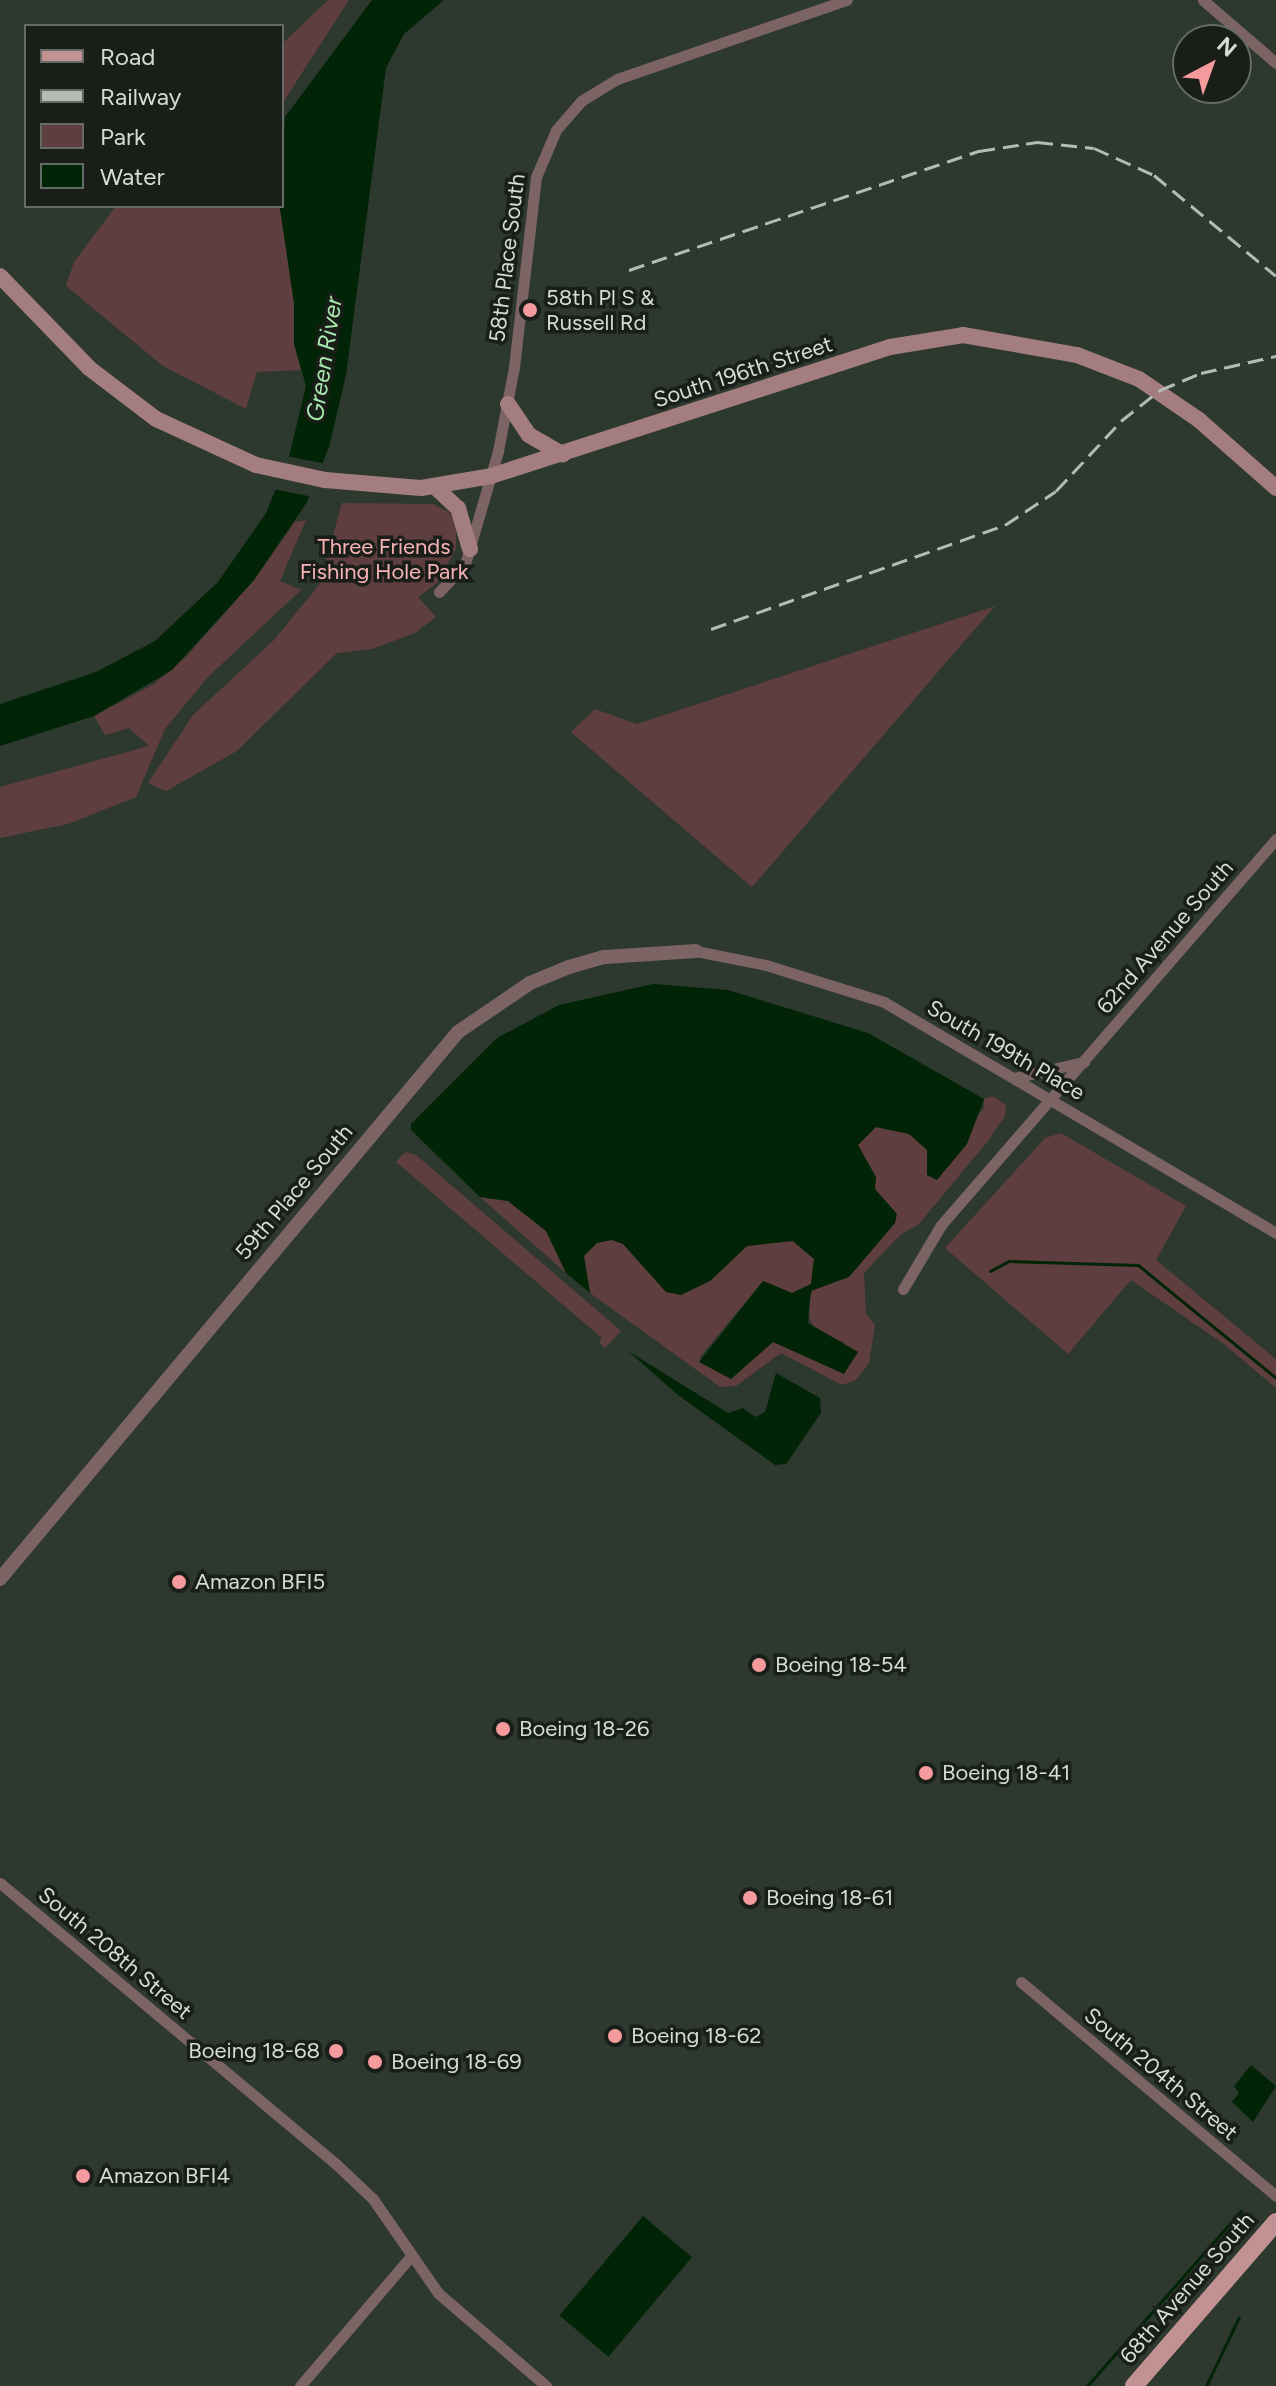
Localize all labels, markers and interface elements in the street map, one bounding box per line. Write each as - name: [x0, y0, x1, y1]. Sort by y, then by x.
- legend: [24, 24, 284, 208]
- north arrow: [1172, 24, 1252, 104]
- text: N: [1211, 31, 1242, 63]
- text: Road: [100, 42, 155, 71]
- text: Railway: [100, 82, 181, 111]
- text: Park: [100, 122, 146, 151]
- text: Water: [100, 162, 165, 191]
- street label: 58th Place South: [484, 172, 530, 344]
- place label: 58th Pl S & Russell Rd: [546, 284, 654, 336]
- water label: Green River: [300, 294, 348, 424]
- marker: 58th Pl S & Russell Rd: [521, 301, 539, 319]
- street label: South 196th Street: [650, 331, 836, 413]
- park label: Three Friends Fishing Hole Park: [300, 533, 468, 584]
- street label: 62nd Avenue South: [1091, 855, 1239, 1019]
- street label: South 199th Place: [923, 994, 1089, 1106]
- street label: 59th Place South: [230, 1119, 358, 1265]
- place label: Amazon BFI5: [195, 1569, 325, 1595]
- marker: Amazon BFI5: [170, 1573, 188, 1591]
- place label: Boeing 18-54: [775, 1652, 907, 1678]
- marker: Boeing 18-54: [750, 1656, 768, 1674]
- place label: Boeing 18-26: [519, 1716, 649, 1742]
- marker: Boeing 18-26: [494, 1720, 512, 1738]
- place label: Boeing 18-41: [942, 1760, 1070, 1786]
- marker: Boeing 18-41: [917, 1764, 935, 1782]
- street label: South 208th Street: [33, 1881, 197, 2025]
- place label: Boeing 18-61: [766, 1885, 893, 1911]
- marker: Boeing 18-61: [741, 1889, 759, 1907]
- street label: South 204th Street: [1079, 2002, 1243, 2146]
- place label: Boeing 18-62: [631, 2023, 761, 2049]
- marker: Boeing 18-62: [606, 2027, 624, 2045]
- place label: Boeing 18-68: [188, 2038, 320, 2064]
- marker: Boeing 18-68: [327, 2042, 345, 2060]
- place label: Boeing 18-69: [391, 2049, 522, 2075]
- marker: Boeing 18-69: [366, 2053, 384, 2071]
- place label: Amazon BFI4: [99, 2163, 230, 2189]
- marker: Amazon BFI4: [74, 2167, 92, 2185]
- street label: 68th Avenue South: [1114, 2207, 1260, 2369]

